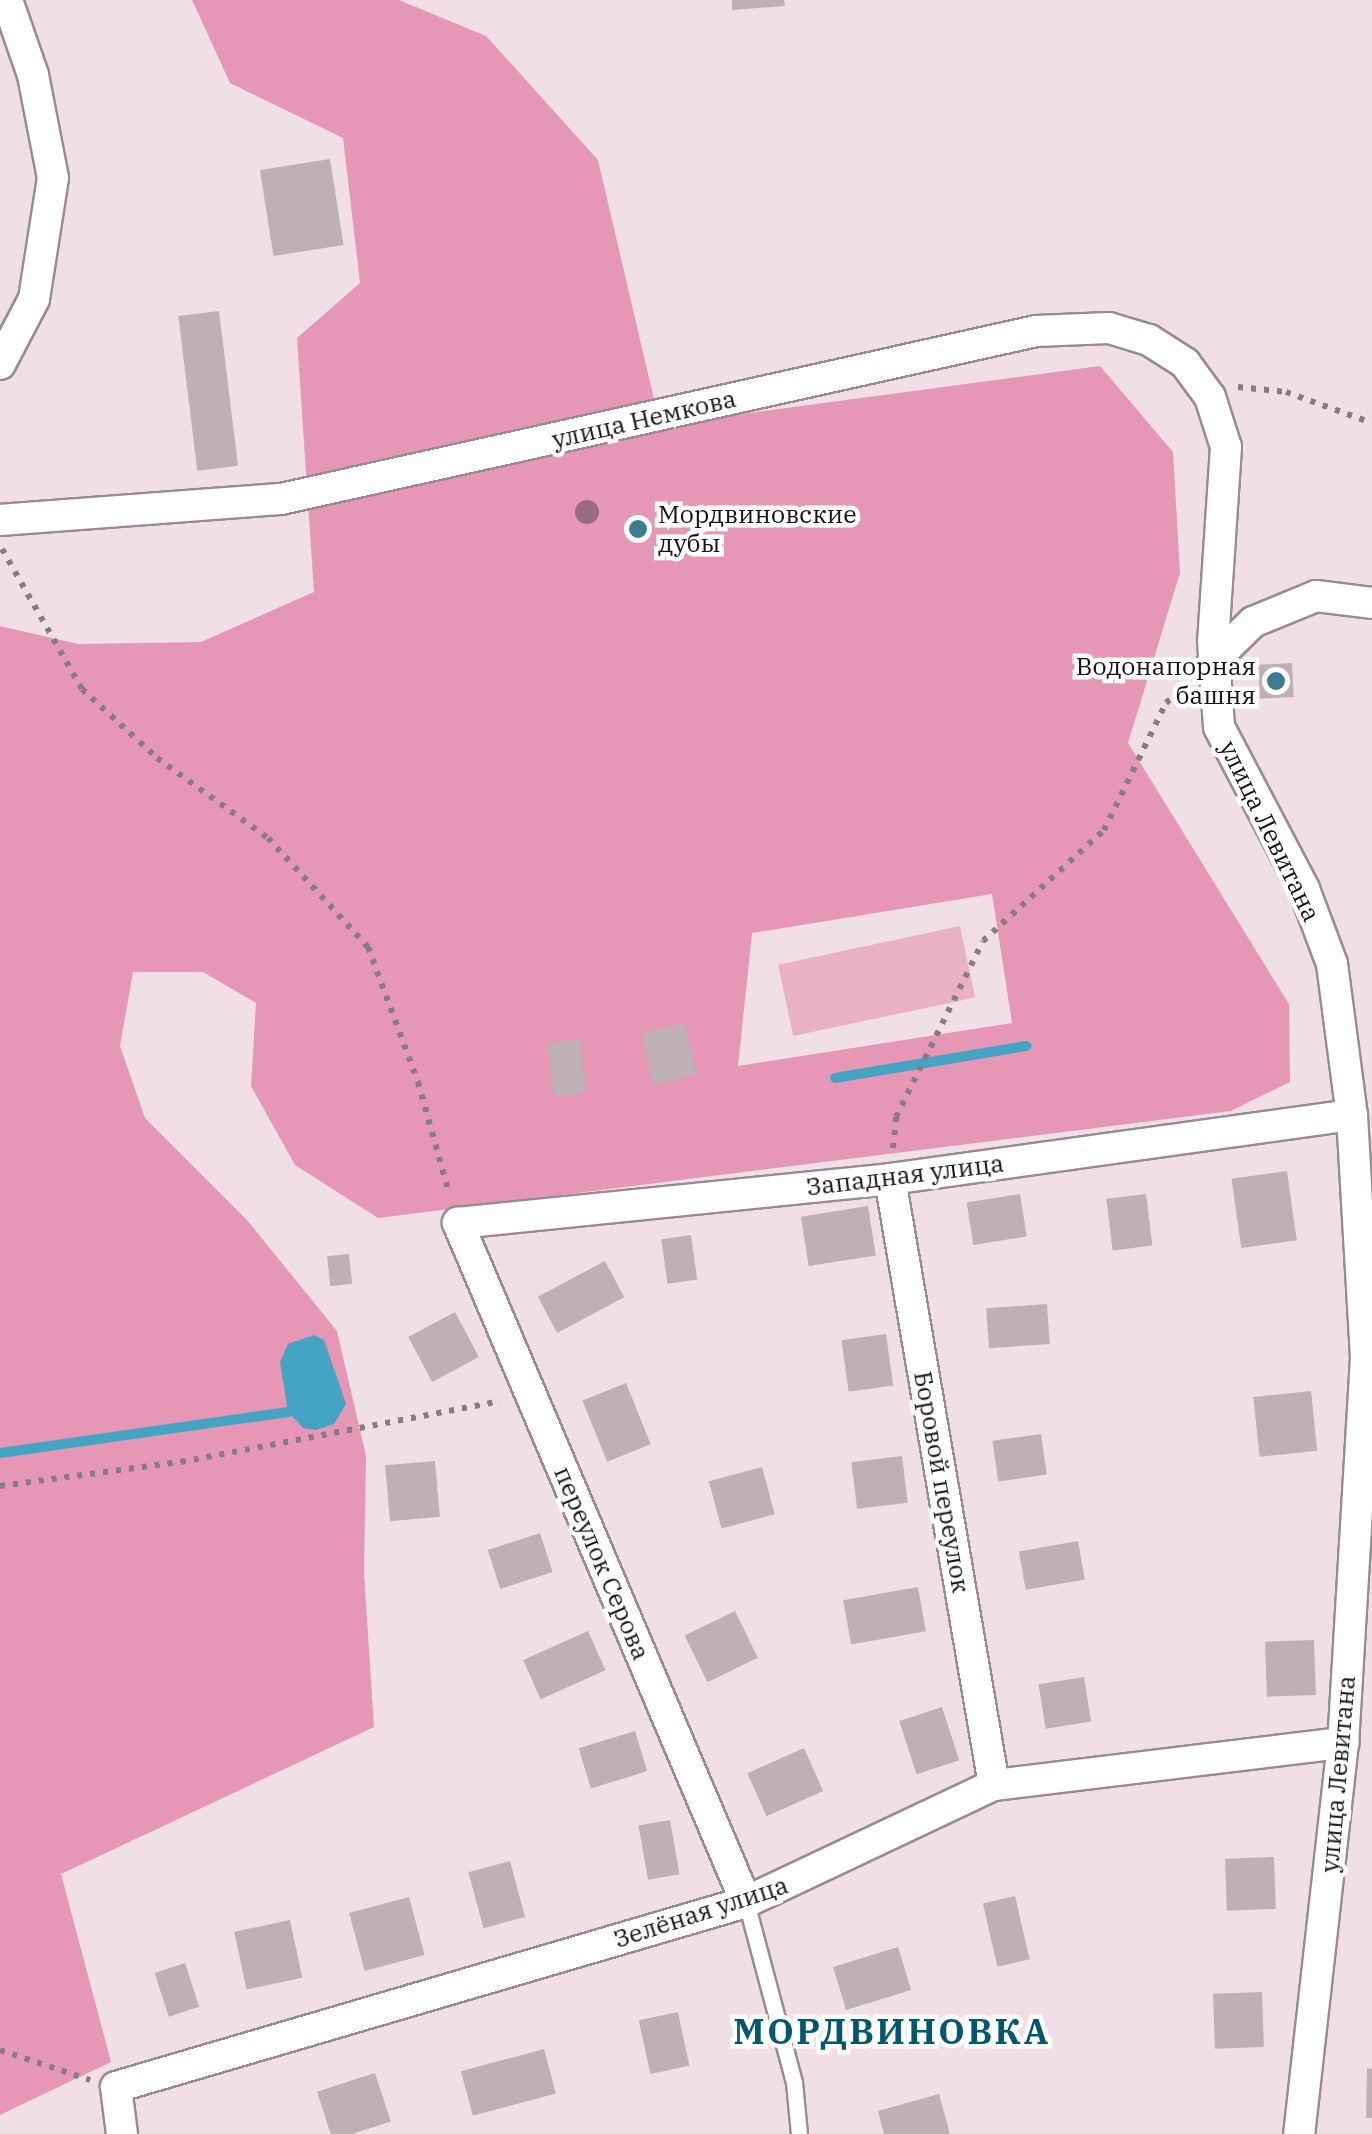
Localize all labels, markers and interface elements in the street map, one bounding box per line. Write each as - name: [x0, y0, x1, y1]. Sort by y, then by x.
- street label: улица Немкова: [549, 383, 739, 455]
- place label: Мордвиновские дубы: [658, 500, 857, 559]
- marker: Мордвиновские дубы: [627, 518, 649, 540]
- place label: Водонапорная башня: [1076, 652, 1256, 711]
- marker: Водонапорная башня: [1265, 670, 1287, 692]
- street label: улица Левитана: [1213, 736, 1327, 926]
- street label: Западная улица: [804, 1148, 1006, 1202]
- street label: Боровой переулок: [908, 1369, 976, 1595]
- street label: переулок Серова: [548, 1462, 656, 1664]
- street label: улица Левитана: [1314, 1674, 1362, 1874]
- street label: Зелёная улица: [610, 1870, 792, 1954]
- district label: МОРДВИНОВКА: [733, 2010, 1051, 2052]

